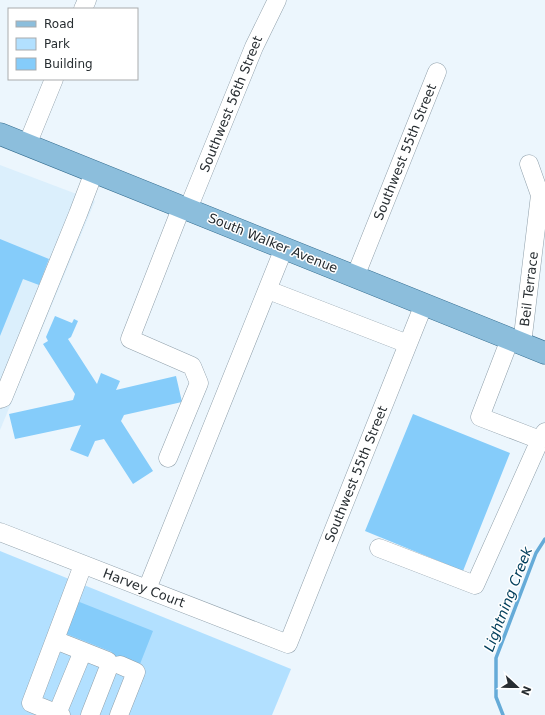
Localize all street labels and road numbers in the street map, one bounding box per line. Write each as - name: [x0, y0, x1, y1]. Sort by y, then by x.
- street label: Southwest 56th Street: [197, 34, 265, 174]
- street label: Southwest 55th Street: [371, 82, 439, 222]
- street label: South Walker Avenue: [206, 210, 340, 276]
- street label: Beil Terrace: [517, 251, 541, 327]
- street label: Southwest 55th Street: [322, 404, 390, 544]
- street label: Harvey Court: [101, 566, 187, 610]

